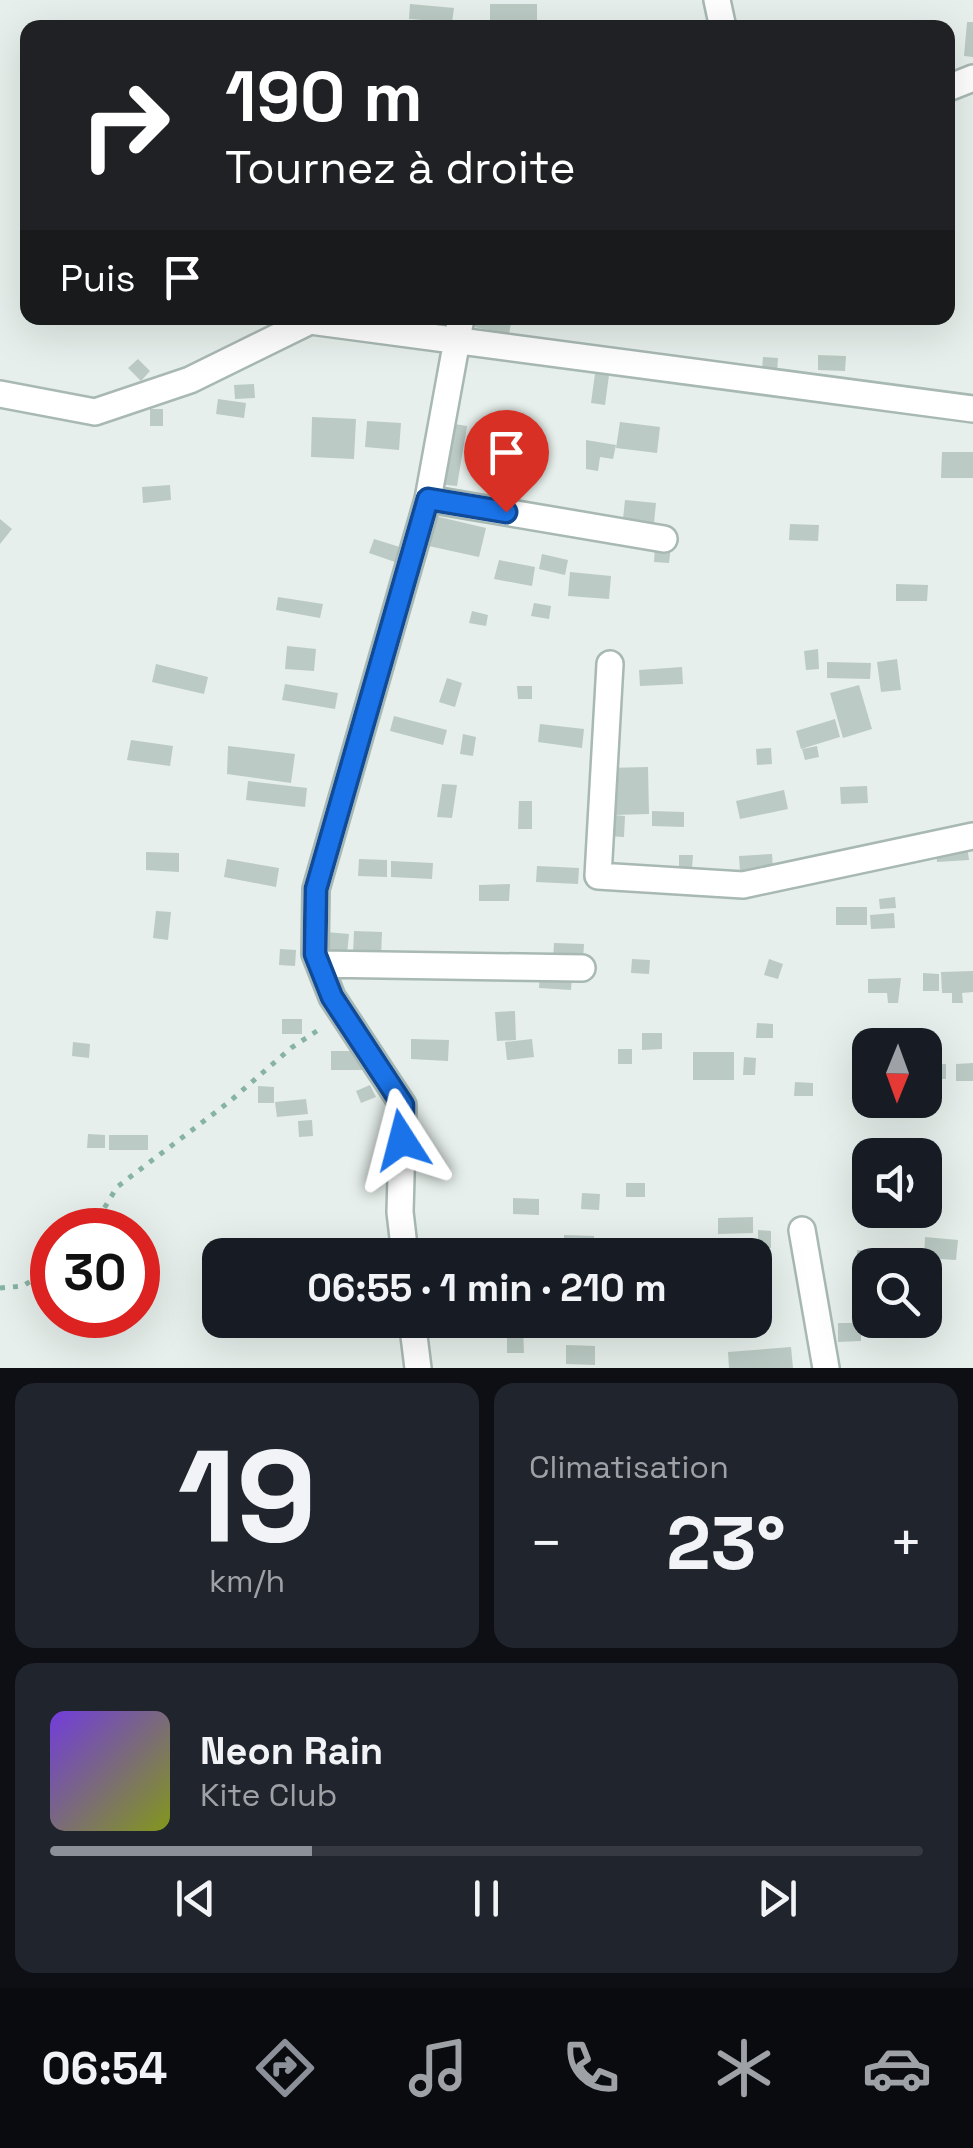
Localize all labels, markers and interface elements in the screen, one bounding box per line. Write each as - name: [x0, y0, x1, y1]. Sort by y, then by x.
- text: 190 m: [225, 52, 423, 141]
- icon: right: [60, 60, 190, 190]
- text: Tournez à droite: [225, 139, 576, 196]
- icon: arrive: [155, 250, 210, 305]
- text: Puis: [60, 254, 135, 302]
- pin: [464, 410, 549, 513]
- icon: arrive: [479, 425, 534, 480]
- north arrow: [852, 1028, 942, 1118]
- map controls: [852, 1028, 942, 1338]
- position arrow: [350, 1088, 454, 1192]
- button: sound: [852, 1138, 942, 1228]
- speed limit sign: 30: [30, 1208, 160, 1338]
- button: search: [852, 1248, 942, 1338]
- text: 06:55 · 1 min · 210 m: [307, 1264, 667, 1312]
- text: 19: [177, 1413, 317, 1579]
- text: Climatisation: [529, 1447, 729, 1487]
- text: 23°: [666, 1495, 786, 1591]
- text: −: [529, 1508, 563, 1578]
- text: +: [889, 1508, 923, 1578]
- text: km/h: [209, 1561, 285, 1601]
- text: Neon Rain: [200, 1727, 383, 1775]
- text: Kite Club: [200, 1775, 337, 1815]
- icon: previous: [168, 1871, 223, 1926]
- icon: pause: [459, 1871, 514, 1926]
- icon: next: [750, 1871, 805, 1926]
- icon: directions: [250, 2033, 320, 2103]
- icon: music: [403, 2033, 473, 2103]
- icon: phone: [556, 2033, 626, 2103]
- icon: climate: [709, 2033, 779, 2103]
- icon: car: [862, 2033, 932, 2103]
- text: 06:54: [41, 2040, 167, 2097]

